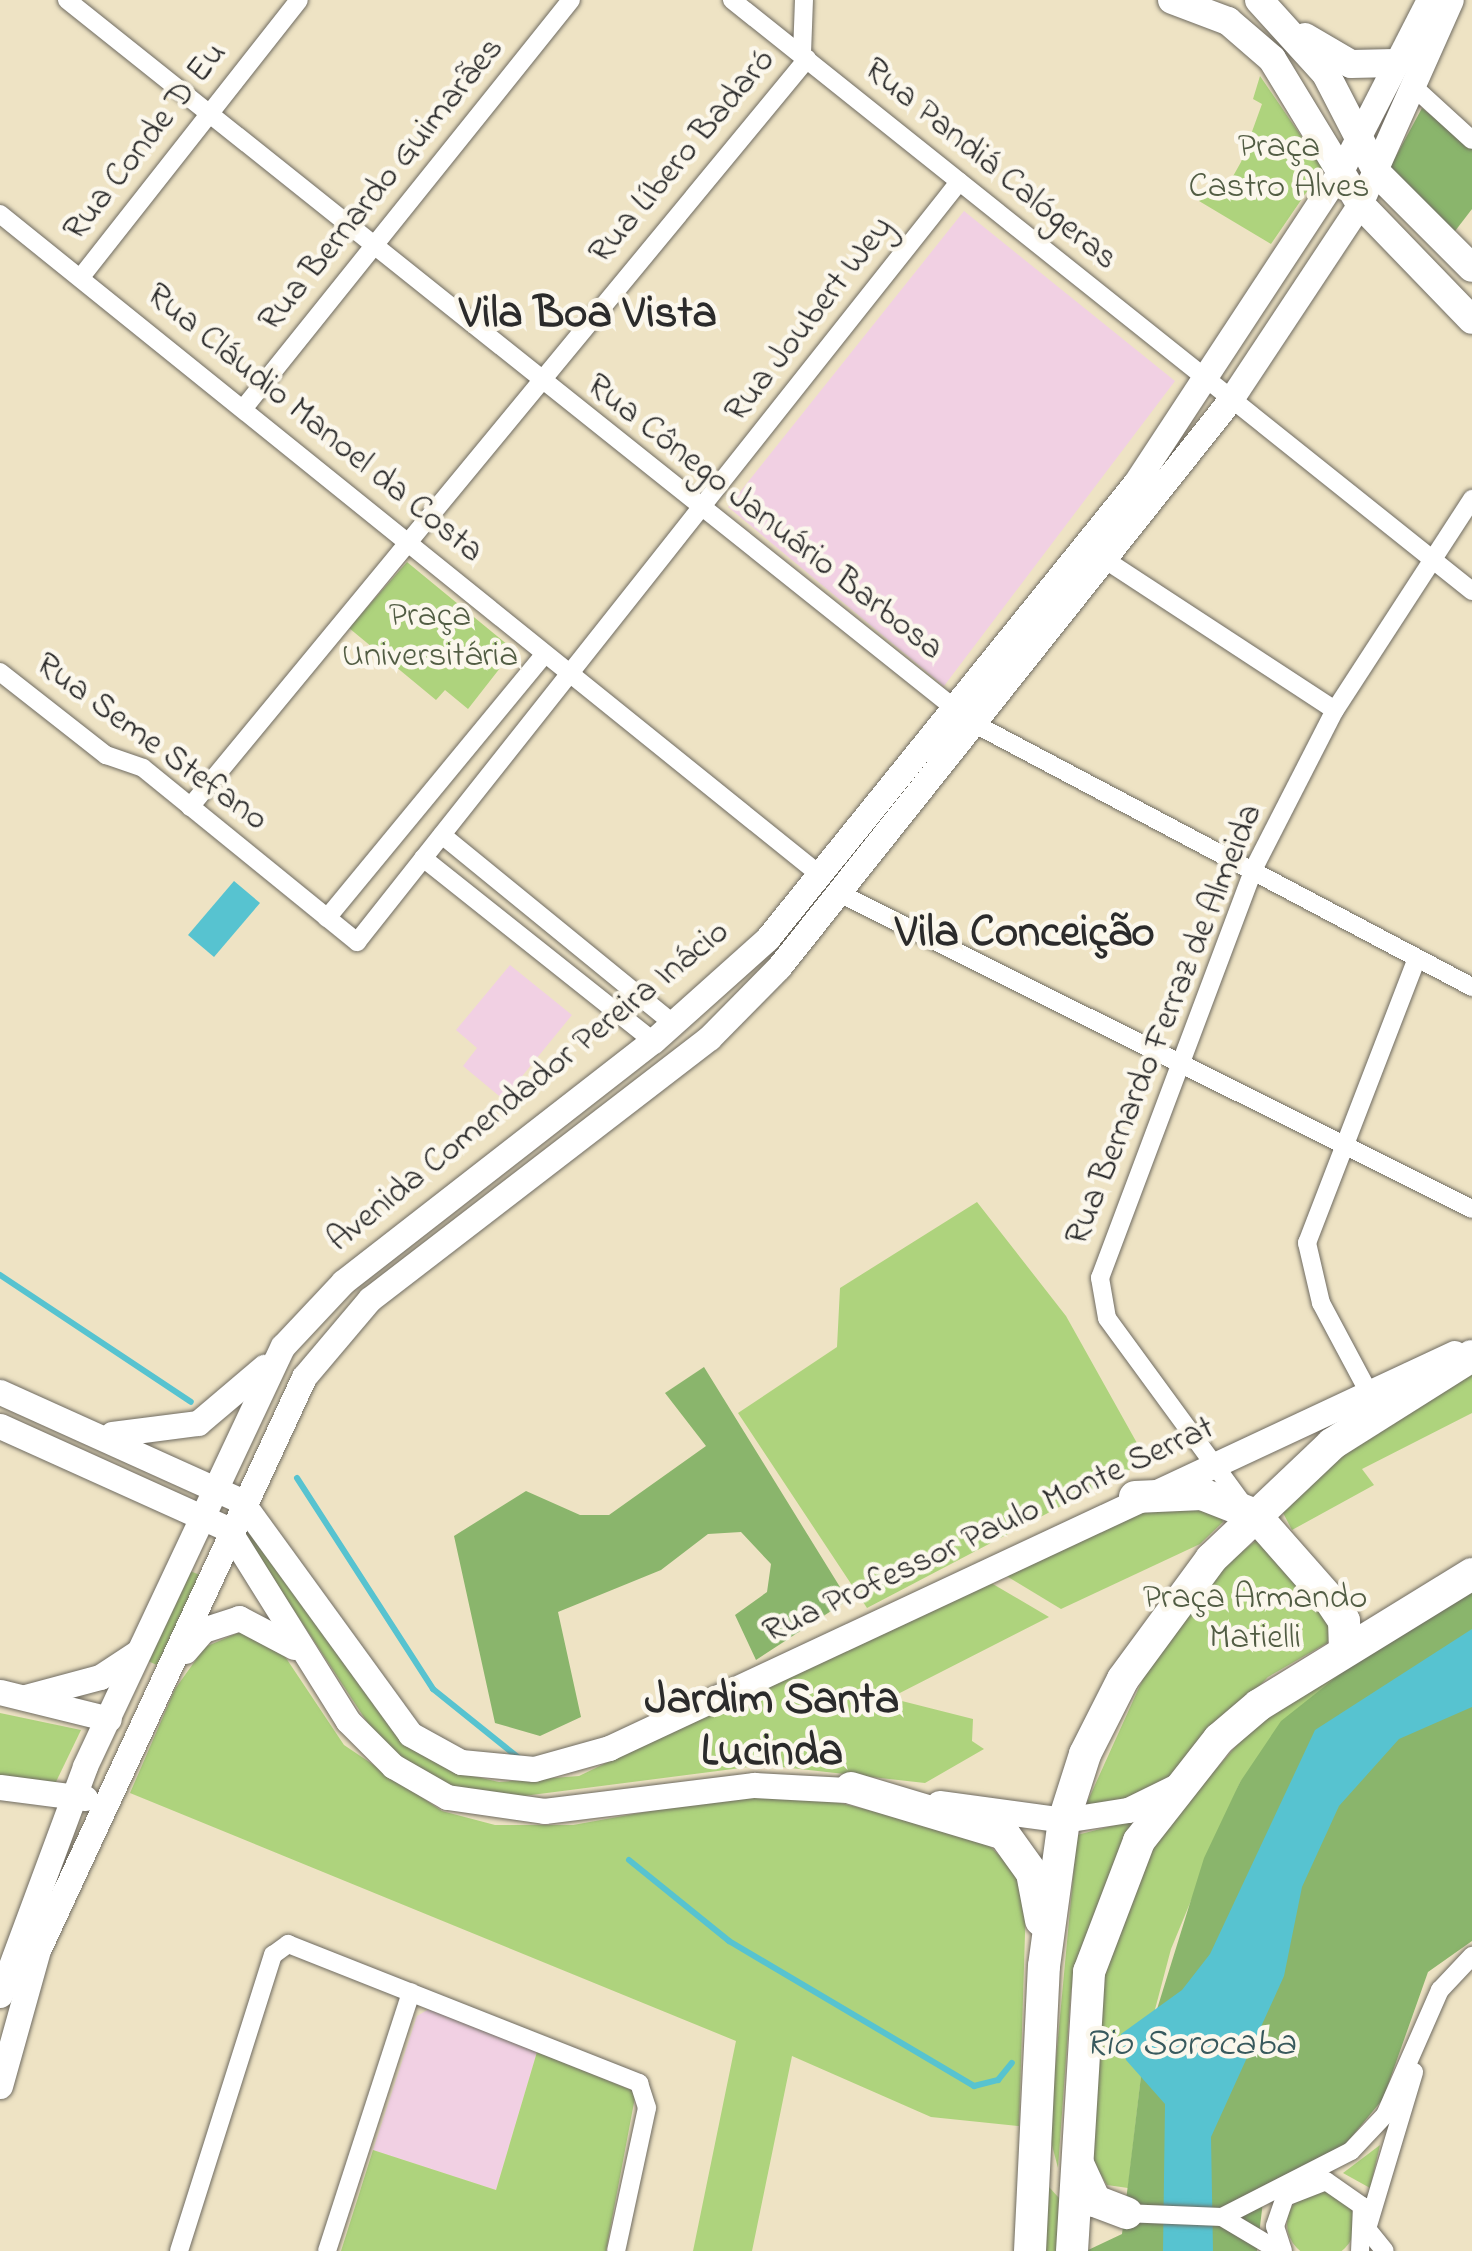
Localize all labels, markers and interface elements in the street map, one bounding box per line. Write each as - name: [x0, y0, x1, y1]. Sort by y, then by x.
- street label: Rua Bernardo Guimarães: [250, 29, 514, 341]
- street label: Rua Conde D Eu: [55, 34, 237, 250]
- street label: Rua Líbero Badaró: [581, 41, 785, 273]
- street label: Rua Pandiá Calógeras: [854, 50, 1126, 280]
- park label: Praça Castro Alves: [1189, 127, 1369, 209]
- street label: Rua Joubert Wey: [717, 209, 903, 431]
- street label: Rua Cláudio Manoel da Costa: [137, 275, 491, 573]
- district label: Vila Boa Vista: [459, 289, 717, 343]
- street label: Rua Cônego Januário Barbosa: [577, 366, 951, 670]
- park label: Praça Universitária: [342, 596, 518, 678]
- street label: Rua Seme Stefano: [27, 645, 275, 841]
- street label: Rua Bernardo Ferraz de Almeida: [1057, 798, 1273, 1252]
- district label: Vila Conceição: [895, 908, 1155, 962]
- street label: Avenida Comendador Pereira Inácio: [320, 912, 738, 1262]
- street label: Rua Professor Paulo Monte Serrat: [757, 1408, 1221, 1654]
- park label: Praça Armando Matielli: [1143, 1578, 1367, 1660]
- district label: Jardim Santa Lucinda: [645, 1675, 899, 1781]
- water label: Rio Sorocaba: [1085, 2023, 1295, 2069]

